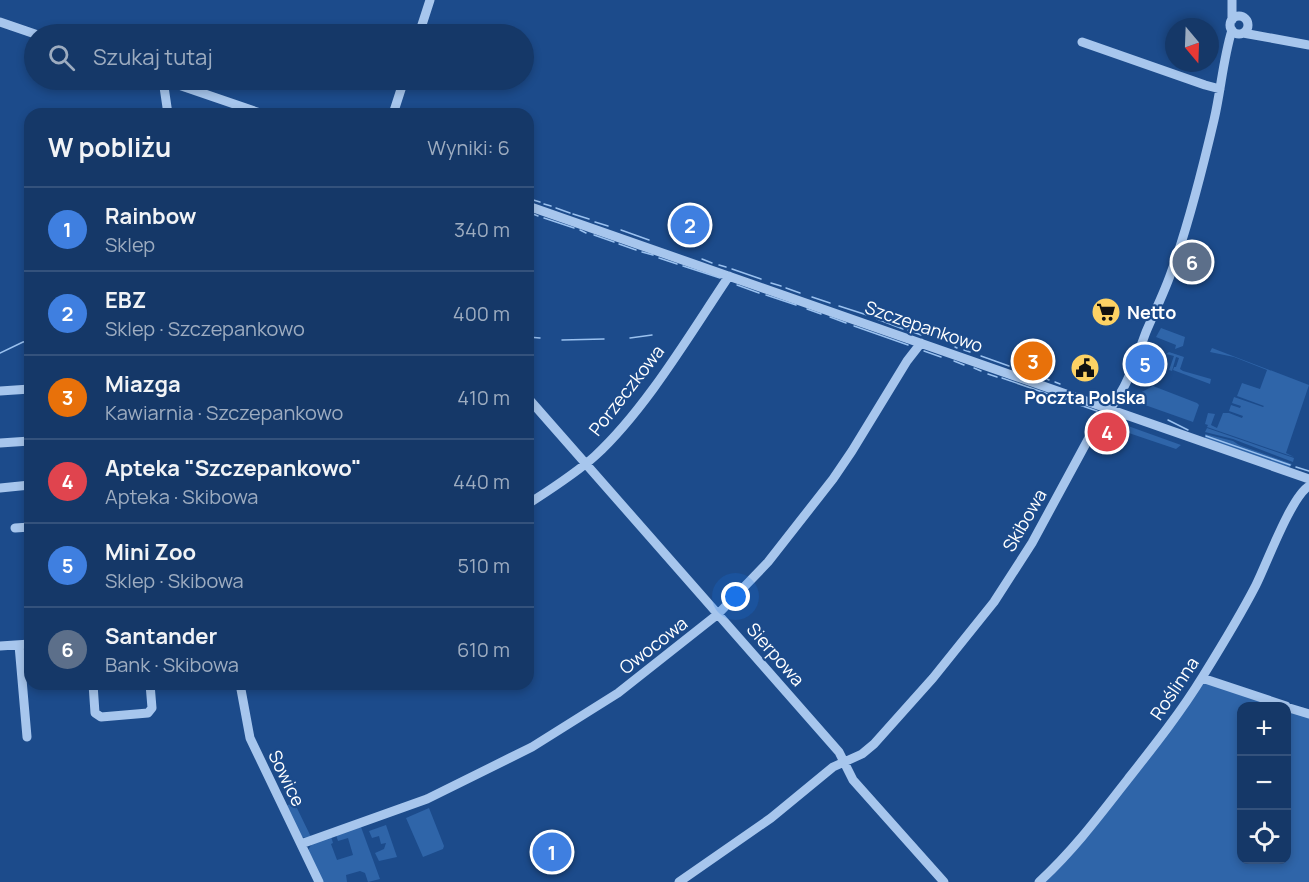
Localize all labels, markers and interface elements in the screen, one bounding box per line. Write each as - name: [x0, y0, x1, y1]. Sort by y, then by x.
- north arrow: [1165, 18, 1219, 72]
- search box: [24, 24, 534, 90]
- icon: search: [45, 41, 78, 74]
- text: Szukaj tutaj: [93, 42, 213, 72]
- text: W pobliżu: [48, 129, 171, 165]
- text: Wyniki: 6: [427, 134, 510, 161]
- text: Rainbow: [105, 201, 197, 231]
- pin: 2: [670, 202, 710, 248]
- text: 1: [63, 216, 72, 243]
- text: 340 m: [454, 216, 510, 243]
- text: Sklep: [105, 231, 155, 258]
- pin: 6: [1172, 240, 1212, 284]
- text: EBZ: [105, 285, 146, 315]
- street label: Szczepankowo: [862, 295, 986, 357]
- supermarket icon: Netto: [1090, 296, 1122, 328]
- text: 2: [62, 300, 73, 327]
- text: 400 m: [453, 300, 510, 327]
- place label: Netto: [1127, 300, 1176, 324]
- text: Sklep · Szczepankowo: [105, 315, 305, 342]
- pin: 3: [1014, 338, 1052, 384]
- street label: Porzeczkowa: [583, 340, 669, 440]
- pin: 5: [1126, 342, 1164, 386]
- public building icon: Poczta Polska: [1069, 352, 1101, 384]
- text: Miazga: [105, 369, 181, 399]
- text: 3: [62, 384, 73, 411]
- text: 410 m: [457, 384, 510, 411]
- place label: Poczta Polska: [1024, 385, 1146, 409]
- text: Kawiarnia · Szczepankowo: [105, 399, 343, 426]
- pin: 4: [1088, 410, 1126, 454]
- text: Apteka "Szczepankowo": [105, 453, 362, 483]
- text: 4: [61, 468, 74, 495]
- text: 440 m: [453, 468, 510, 495]
- text: Apteka · Skibowa: [105, 483, 258, 510]
- street label: Skibowa: [996, 484, 1052, 556]
- text: Mini Zoo: [105, 537, 196, 567]
- text: 5: [62, 552, 73, 579]
- text: 510 m: [457, 552, 510, 579]
- text: Sklep · Skibowa: [105, 567, 244, 594]
- your location: [721, 582, 750, 611]
- street label: Owocowa: [614, 611, 692, 679]
- street label: Sierpowa: [742, 617, 810, 691]
- text: Santander: [105, 621, 217, 651]
- text: 6: [61, 636, 74, 663]
- text: 610 m: [457, 636, 510, 663]
- text: Bank · Skibowa: [105, 651, 239, 678]
- street label: Roślinna: [1144, 652, 1204, 724]
- map controls: [1237, 702, 1291, 864]
- button: +: [1237, 702, 1291, 756]
- street label: Sowice: [263, 746, 311, 810]
- button: −: [1237, 756, 1291, 810]
- button: locate: [1237, 810, 1291, 864]
- pin: 1: [532, 830, 572, 874]

